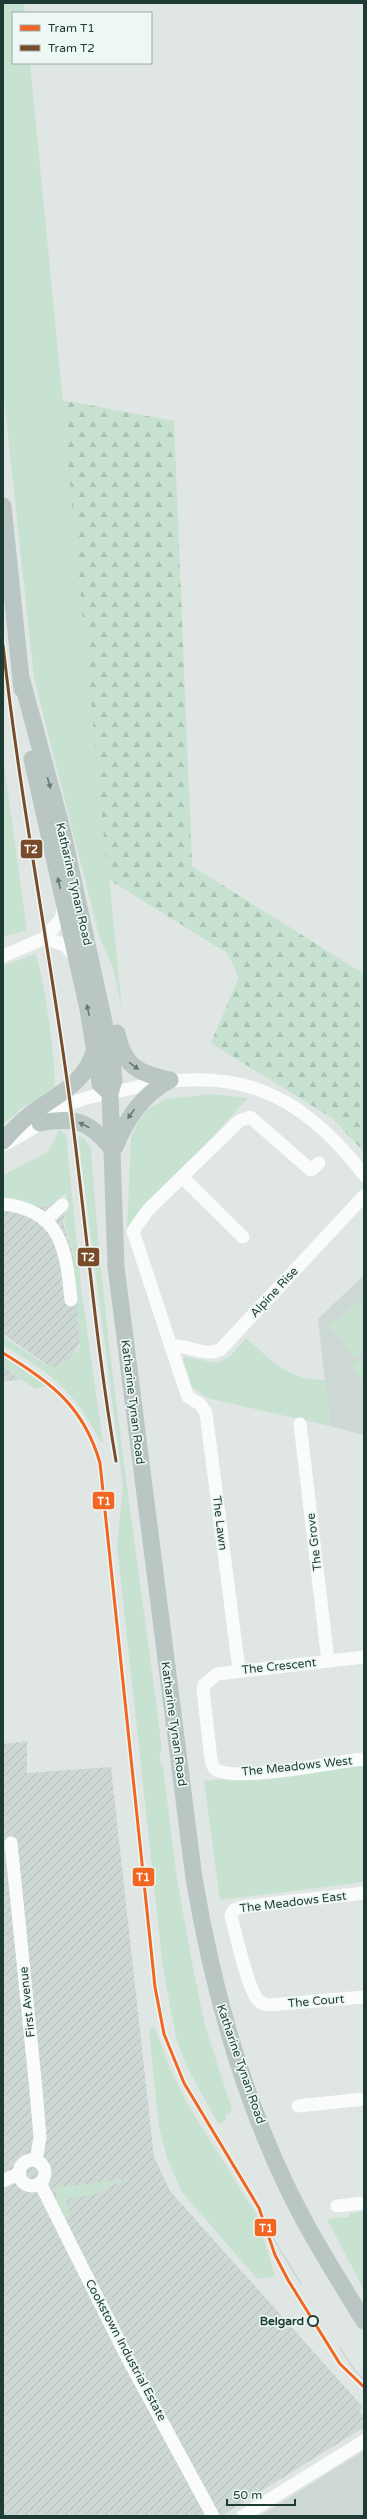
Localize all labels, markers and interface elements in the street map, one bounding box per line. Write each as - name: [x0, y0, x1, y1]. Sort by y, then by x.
- legend: [12, 12, 152, 64]
- text: Tram T1: [48, 21, 95, 35]
- text: Tram T2: [48, 41, 95, 55]
- one-way arrow: [46, 777, 52, 789]
- street label: Katharine Tynan Road: [53, 821, 95, 947]
- line badge: T2: [20, 839, 43, 859]
- text: T2: [23, 843, 38, 856]
- one-way arrow: [55, 877, 61, 889]
- one-way arrow: [84, 1004, 90, 1016]
- one-way arrow: [129, 1062, 139, 1070]
- one-way arrow: [127, 1109, 135, 1120]
- one-way arrow: [78, 1122, 90, 1128]
- line badge: T2: [77, 1247, 100, 1267]
- text: T2: [80, 1251, 95, 1264]
- street label: Alpine Rise: [247, 1264, 301, 1320]
- street label: Katharine Tynan Road: [118, 1339, 148, 1465]
- line badge: T1: [92, 1491, 115, 1510]
- text: T1: [96, 1495, 111, 1508]
- street label: The Lawn: [210, 1495, 230, 1551]
- street label: The Grove: [303, 1512, 324, 1572]
- street label: The Crescent: [241, 1655, 317, 1677]
- street label: Katharine Tynan Road: [158, 1661, 190, 1787]
- street label: The Meadows West: [241, 1753, 353, 1779]
- line badge: T1: [132, 1867, 155, 1887]
- text: T1: [135, 1871, 150, 1884]
- street label: The Meadows East: [239, 1888, 347, 1915]
- street label: First Avenue: [16, 1966, 38, 2038]
- street label: The Court: [287, 1992, 345, 2010]
- street label: Katharine Tynan Road: [214, 2002, 268, 2126]
- line badge: T1: [254, 2218, 277, 2237]
- text: T1: [258, 2222, 273, 2235]
- street label: Cookstown Industrial Estate: [83, 2277, 169, 2423]
- place label: Belgard: [260, 2314, 304, 2329]
- marker: Belgard: [307, 2315, 319, 2327]
- scale bar: [227, 2481, 295, 2507]
- text: 50 m: [233, 2488, 262, 2502]

